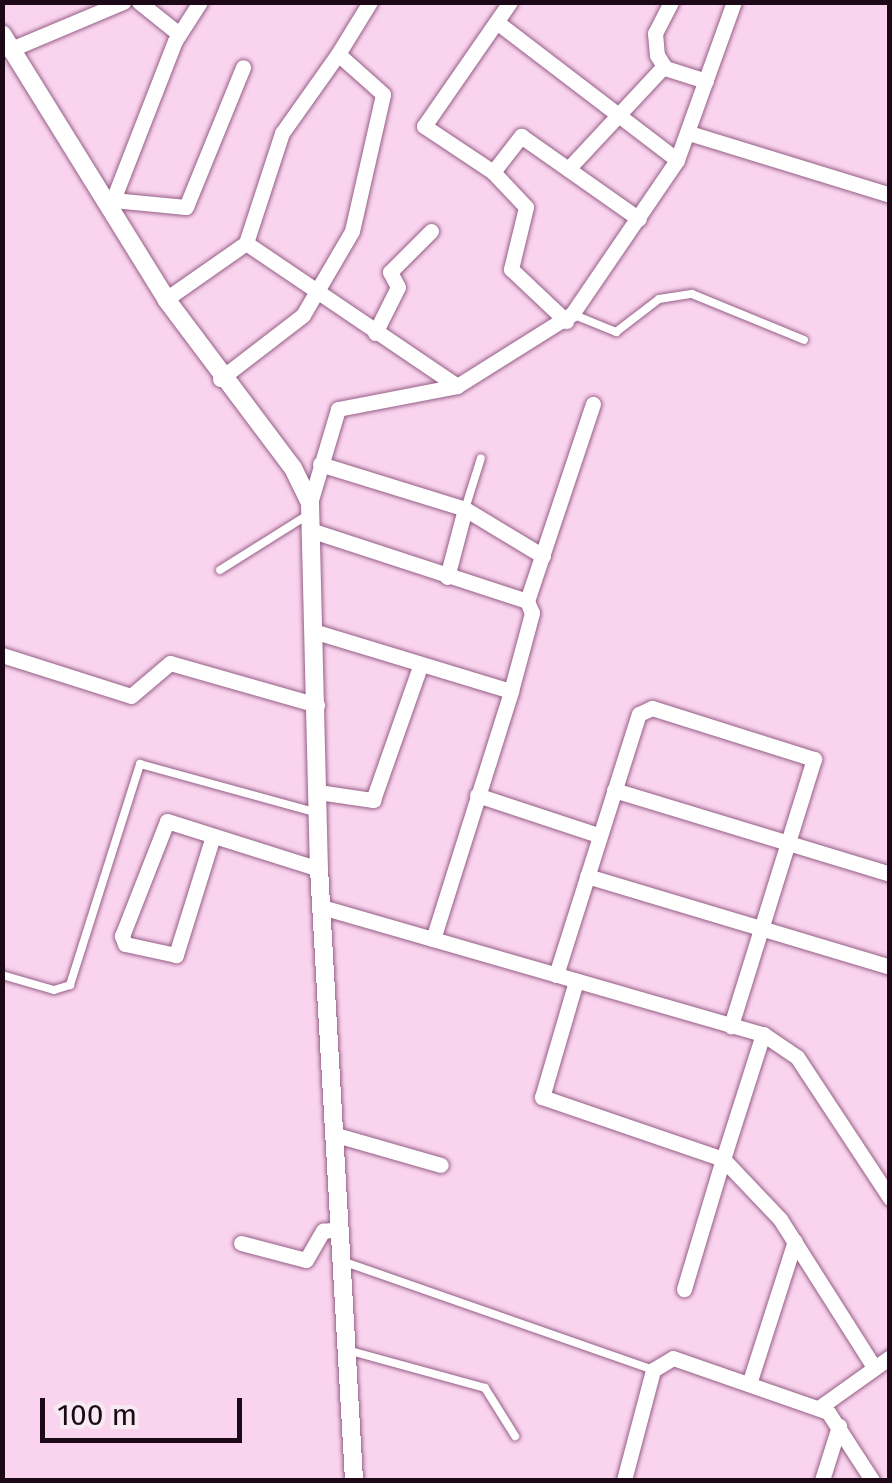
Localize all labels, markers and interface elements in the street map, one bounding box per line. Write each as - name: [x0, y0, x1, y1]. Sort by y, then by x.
- scale bar: [45, 1378, 248, 1440]
- text: 100 m: [57, 1397, 137, 1433]

